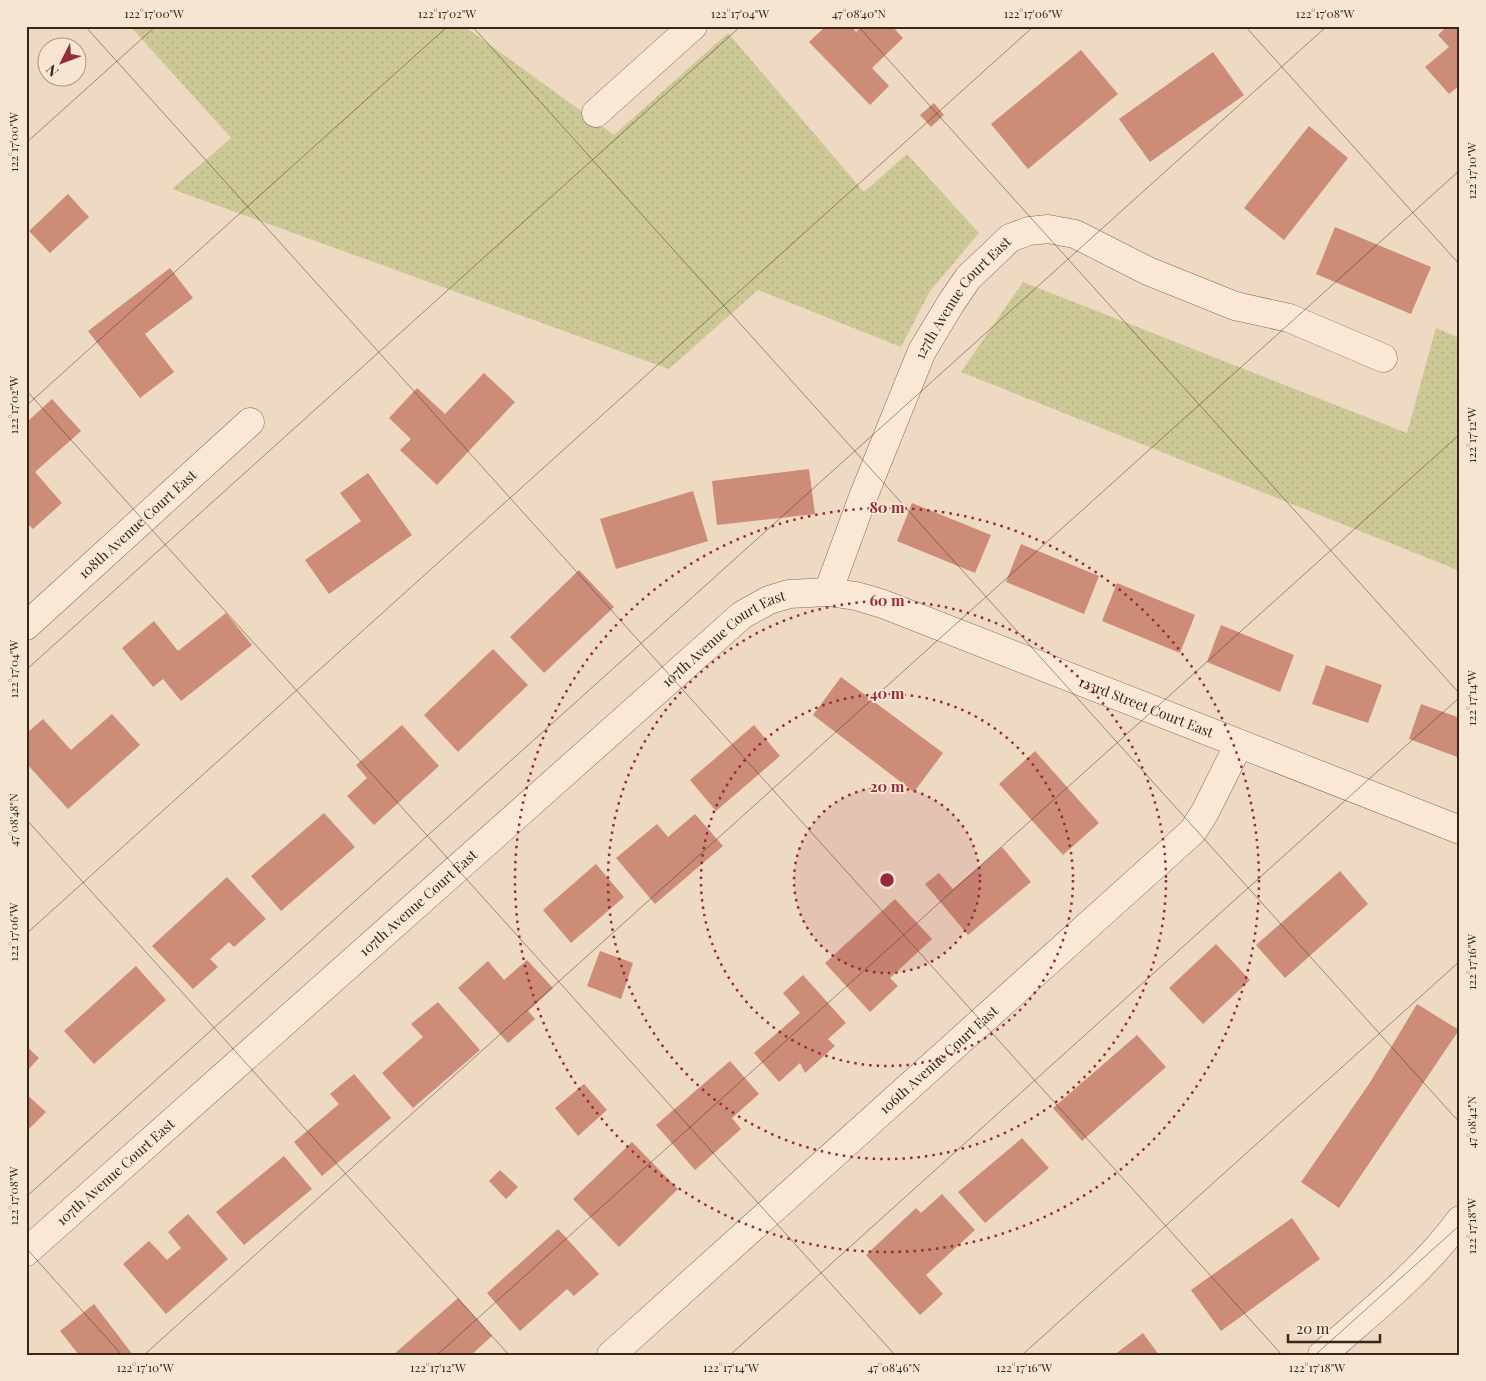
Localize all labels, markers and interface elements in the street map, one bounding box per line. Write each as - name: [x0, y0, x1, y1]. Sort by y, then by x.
- text: 122°17'00"W: [124, 5, 184, 21]
- text: 122°17'02"W: [418, 5, 476, 21]
- text: 122°17'04"W: [711, 5, 769, 21]
- text: 47°08'40"N: [832, 5, 887, 21]
- text: 122°17'06"W: [1004, 5, 1063, 21]
- text: 122°17'08"W: [1296, 5, 1355, 21]
- north arrow: [38, 38, 88, 88]
- text: N: [42, 61, 62, 81]
- text: 122°17'00"W: [5, 112, 21, 172]
- text: 122°17'10"W: [1463, 142, 1479, 200]
- street label: 127th Avenue Court East: [910, 231, 1016, 362]
- text: 122°17'02"W: [5, 376, 21, 434]
- text: 122°17'12"W: [1463, 407, 1479, 463]
- street label: 108th Avenue Court East: [74, 465, 201, 583]
- text: 80 m: [869, 497, 905, 517]
- street label: 107th Avenue Court East: [657, 585, 789, 691]
- text: 60 m: [869, 590, 905, 610]
- text: 122°17'04"W: [5, 640, 21, 698]
- text: 122°17'14"W: [1463, 670, 1479, 726]
- street label: 123rd Street Court East: [1076, 672, 1217, 742]
- text: 40 m: [870, 683, 905, 703]
- text: 20 m: [870, 776, 905, 796]
- text: 47°08'48"N: [5, 793, 21, 847]
- street label: 107th Avenue Court East: [355, 844, 482, 960]
- centre of rings: [878, 871, 896, 889]
- text: 122°17'06"W: [5, 902, 21, 961]
- text: 122°17'16"W: [1463, 934, 1479, 990]
- street label: 106th Avenue Court East: [875, 1000, 1003, 1118]
- text: 47°08'42"N: [1463, 1095, 1479, 1148]
- street label: 107th Avenue Court East: [52, 1114, 179, 1229]
- text: 122°17'08"W: [5, 1166, 21, 1225]
- text: 122°17'18"W: [1463, 1198, 1479, 1254]
- scale bar: [1288, 1311, 1381, 1343]
- text: 20 m: [1296, 1318, 1330, 1338]
- text: 122°17'10"W: [116, 1359, 174, 1375]
- text: 122°17'12"W: [410, 1359, 466, 1375]
- text: 122°17'14"W: [703, 1359, 759, 1375]
- text: 47°08'46"N: [867, 1359, 921, 1375]
- text: 122°17'16"W: [996, 1359, 1052, 1375]
- text: 122°17'18"W: [1289, 1359, 1345, 1375]

